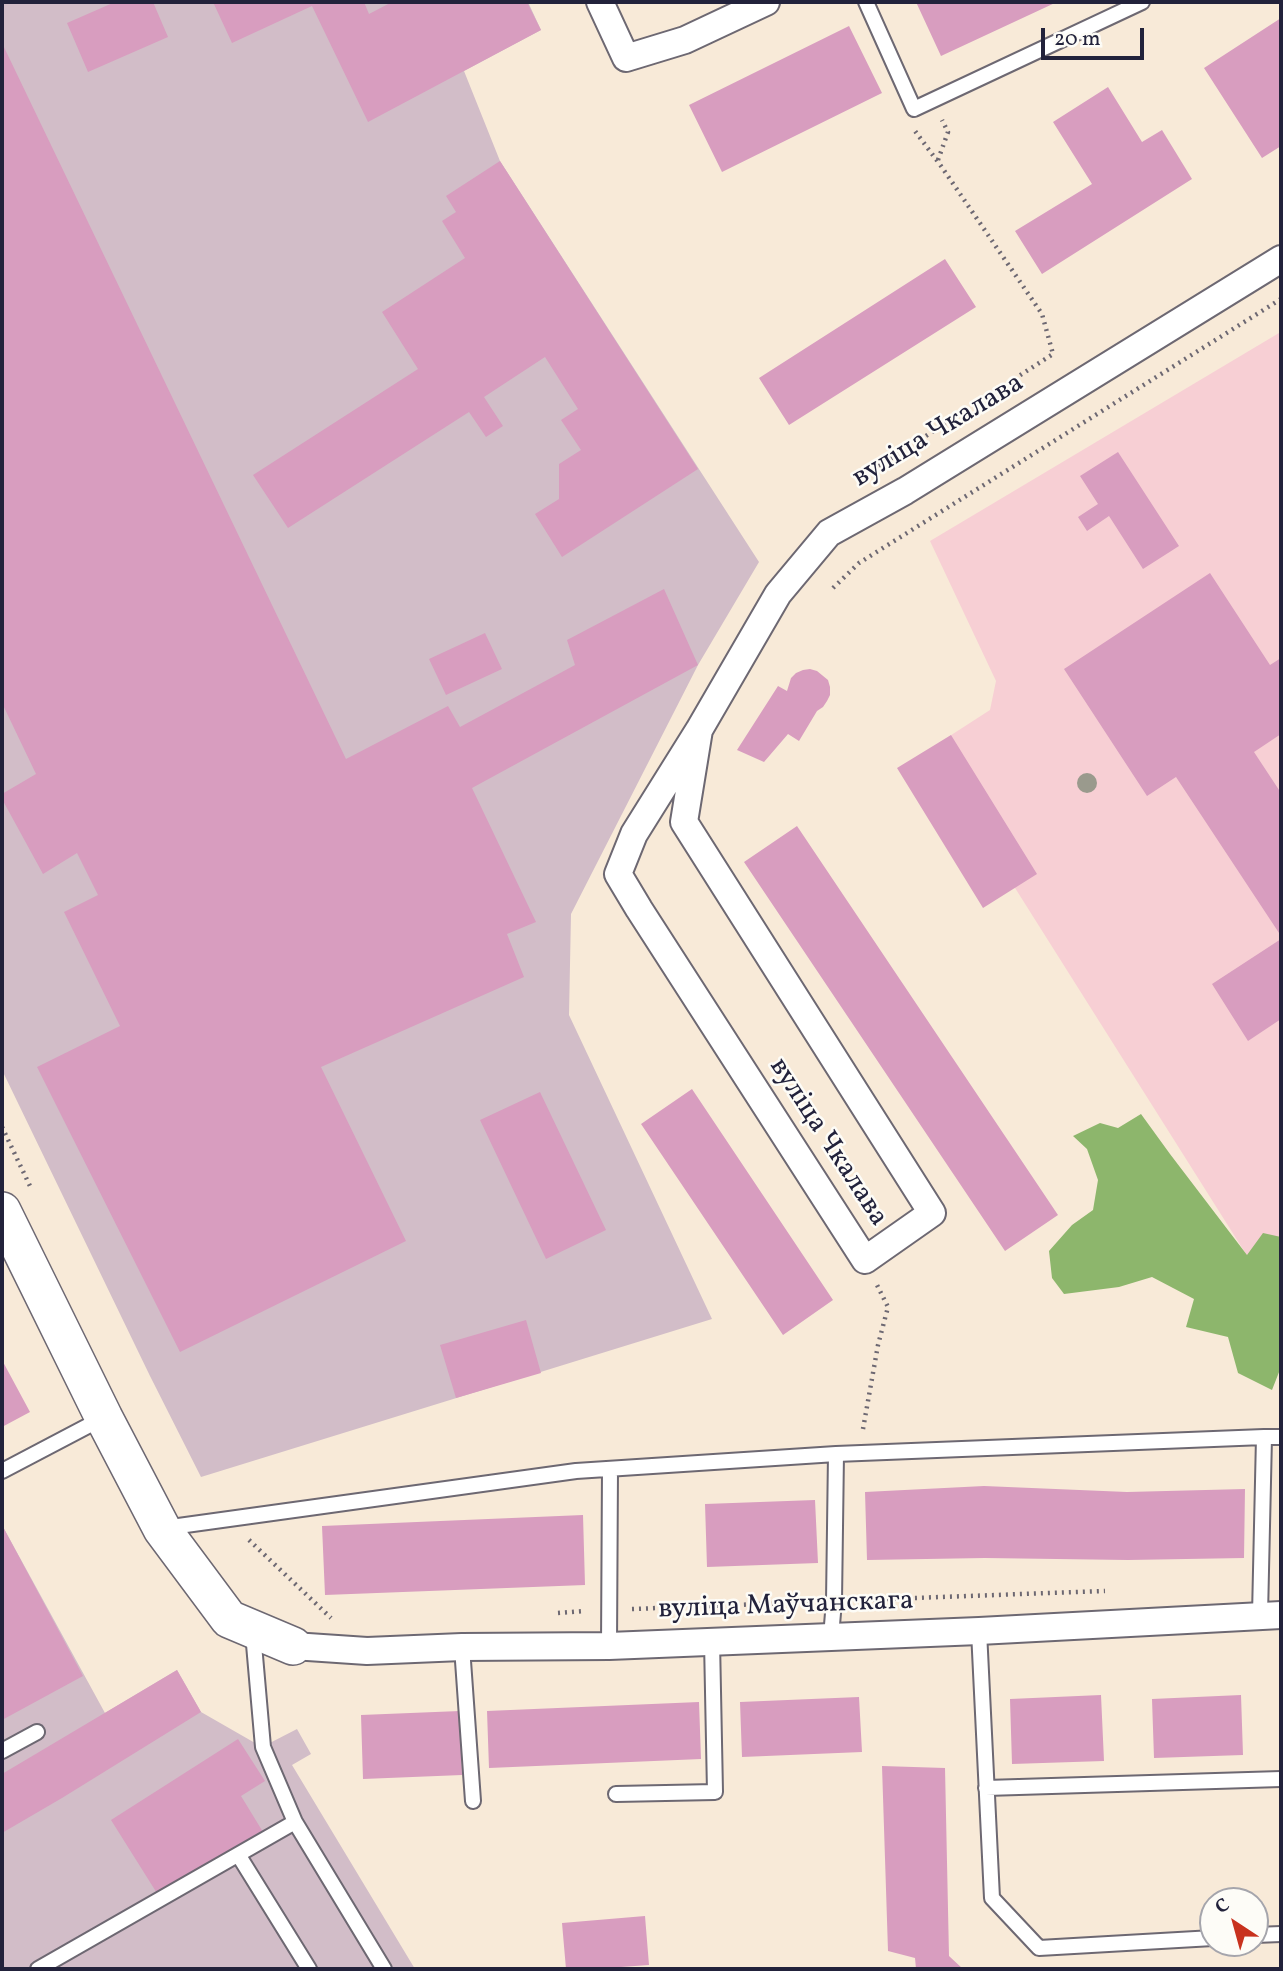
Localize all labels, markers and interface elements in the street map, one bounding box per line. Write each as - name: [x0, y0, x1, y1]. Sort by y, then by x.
- scale bar: [1045, 14, 1148, 58]
- text: 20 m: [1054, 25, 1100, 54]
- street label: вуліца Чкалава: [847, 368, 1031, 496]
- street label: вуліца Чкалава: [760, 1053, 894, 1233]
- street label: вуліца Маўчанскага: [658, 1586, 914, 1628]
- north arrow: [1199, 1887, 1269, 1957]
- text: С: [1210, 1893, 1235, 1921]

